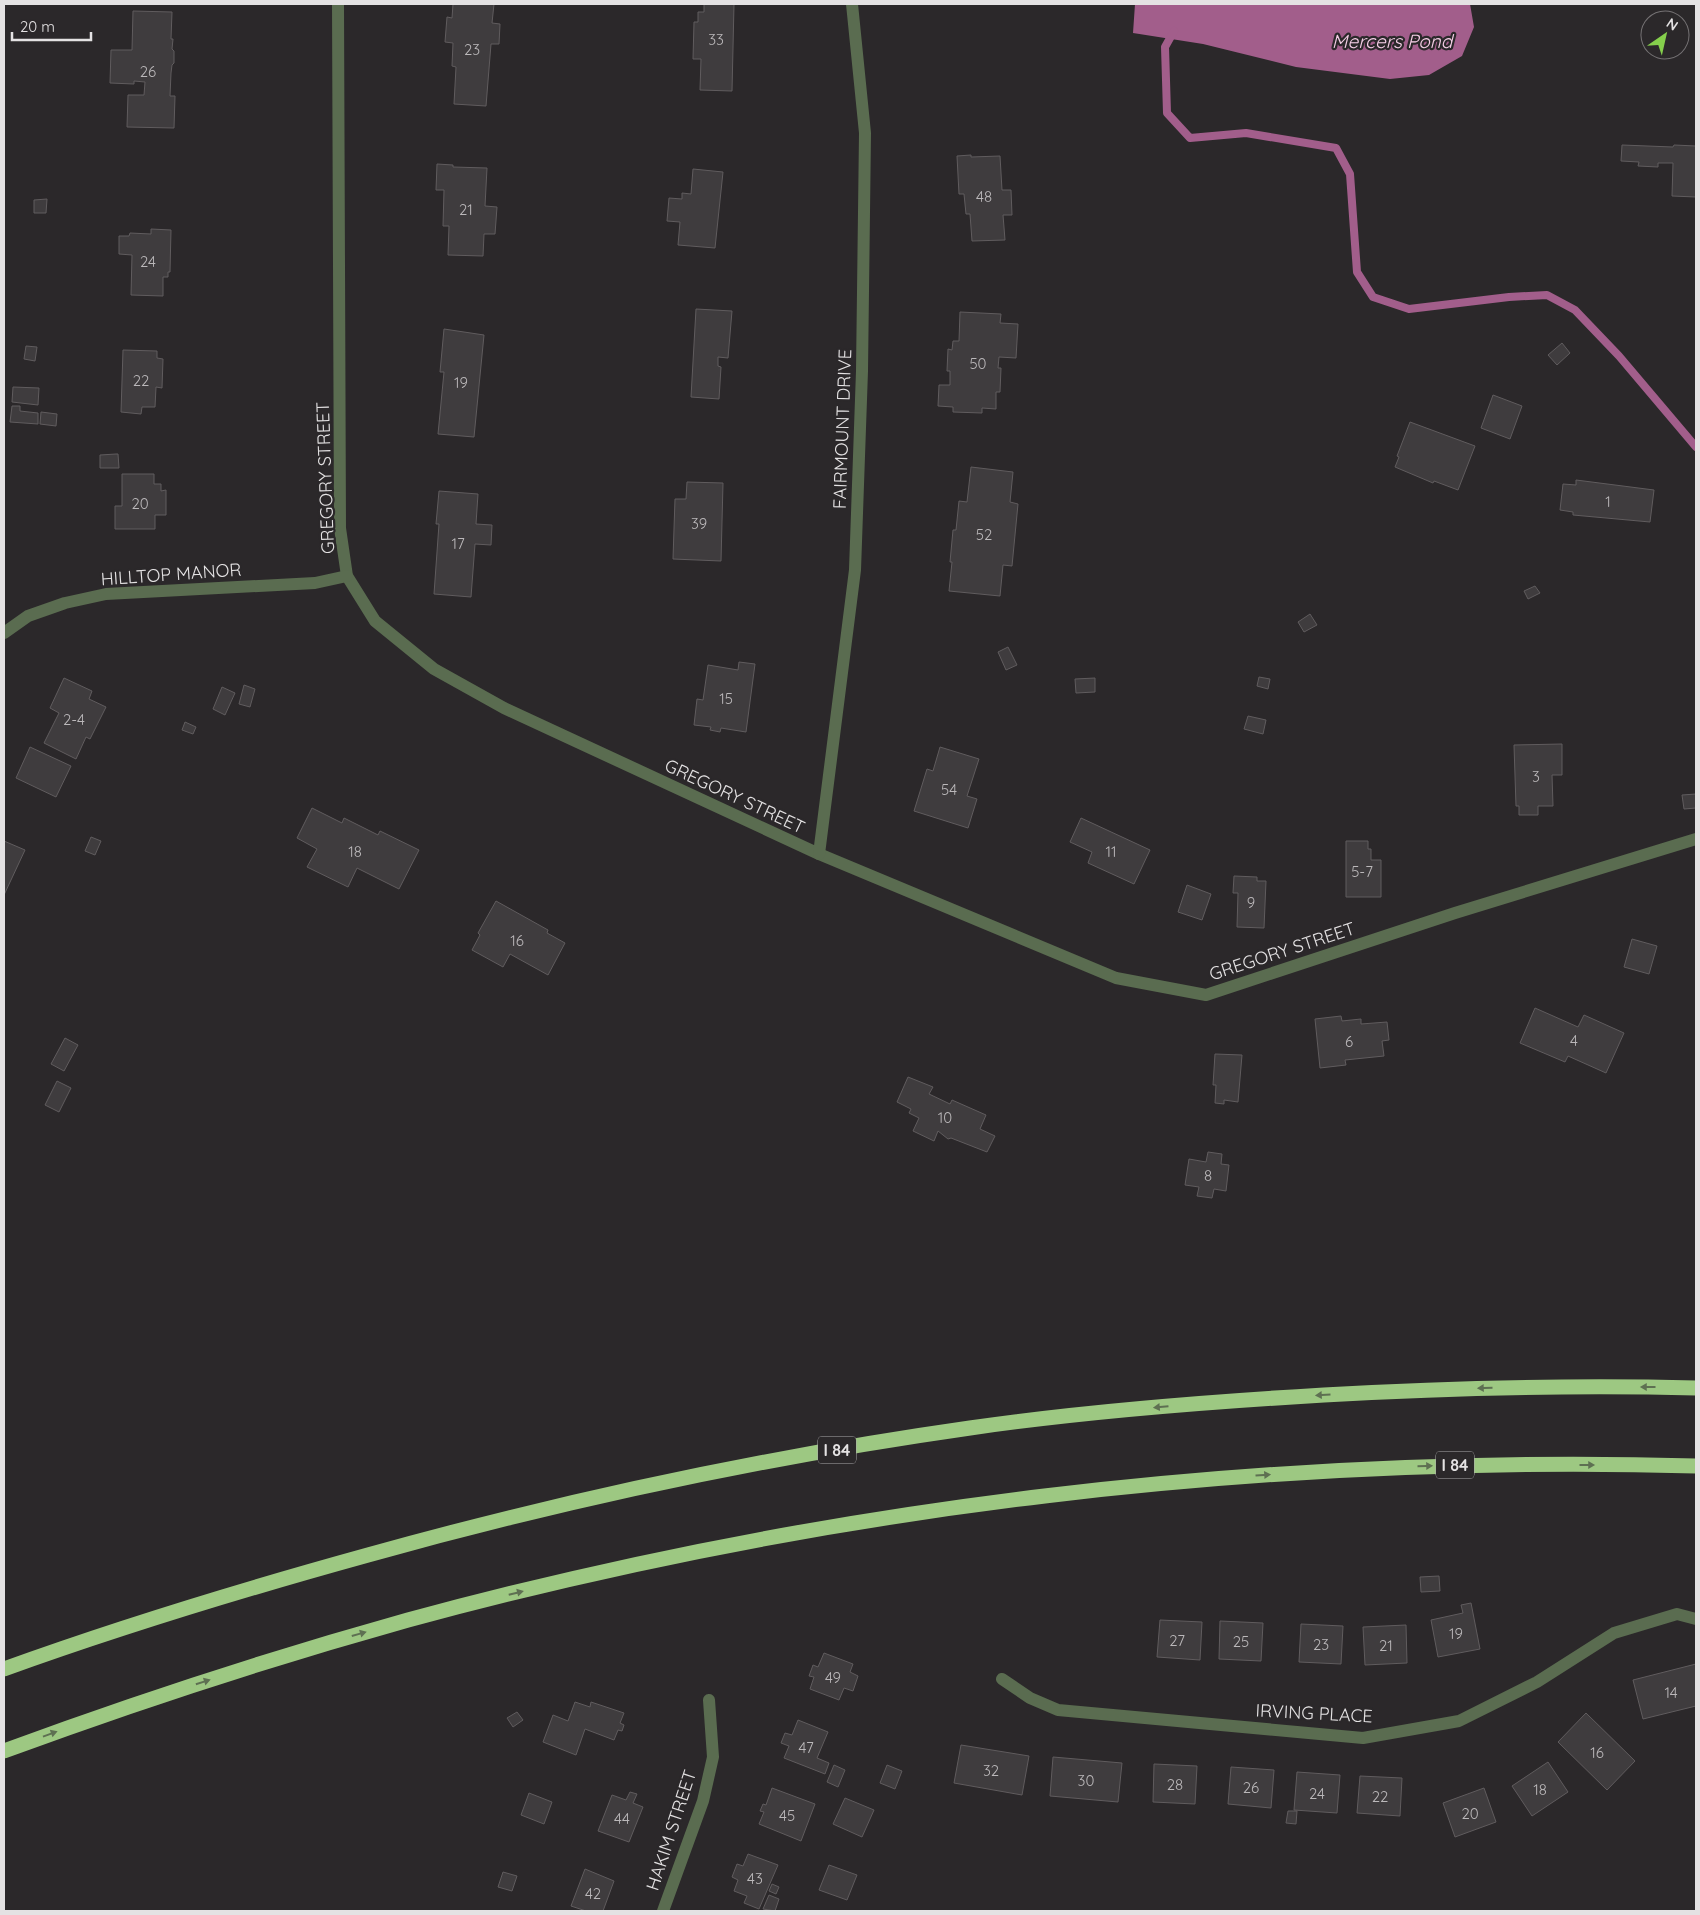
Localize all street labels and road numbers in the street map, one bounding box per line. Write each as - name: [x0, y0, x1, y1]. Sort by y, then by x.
- street label: FAIRMOUNT DRIVE: [828, 349, 856, 509]
- street label: GREGORY STREET: [311, 401, 339, 554]
- street label: HILLTOP MANOR: [100, 558, 242, 590]
- street label: GREGORY STREET: [661, 753, 809, 839]
- street label: GREGORY STREET: [1206, 917, 1358, 985]
- road number: I 84: [818, 1436, 856, 1464]
- road number: I 84: [1436, 1452, 1474, 1478]
- street label: IRVING PLACE: [1255, 1698, 1373, 1728]
- street label: HAKIM STREET: [641, 1767, 701, 1893]

